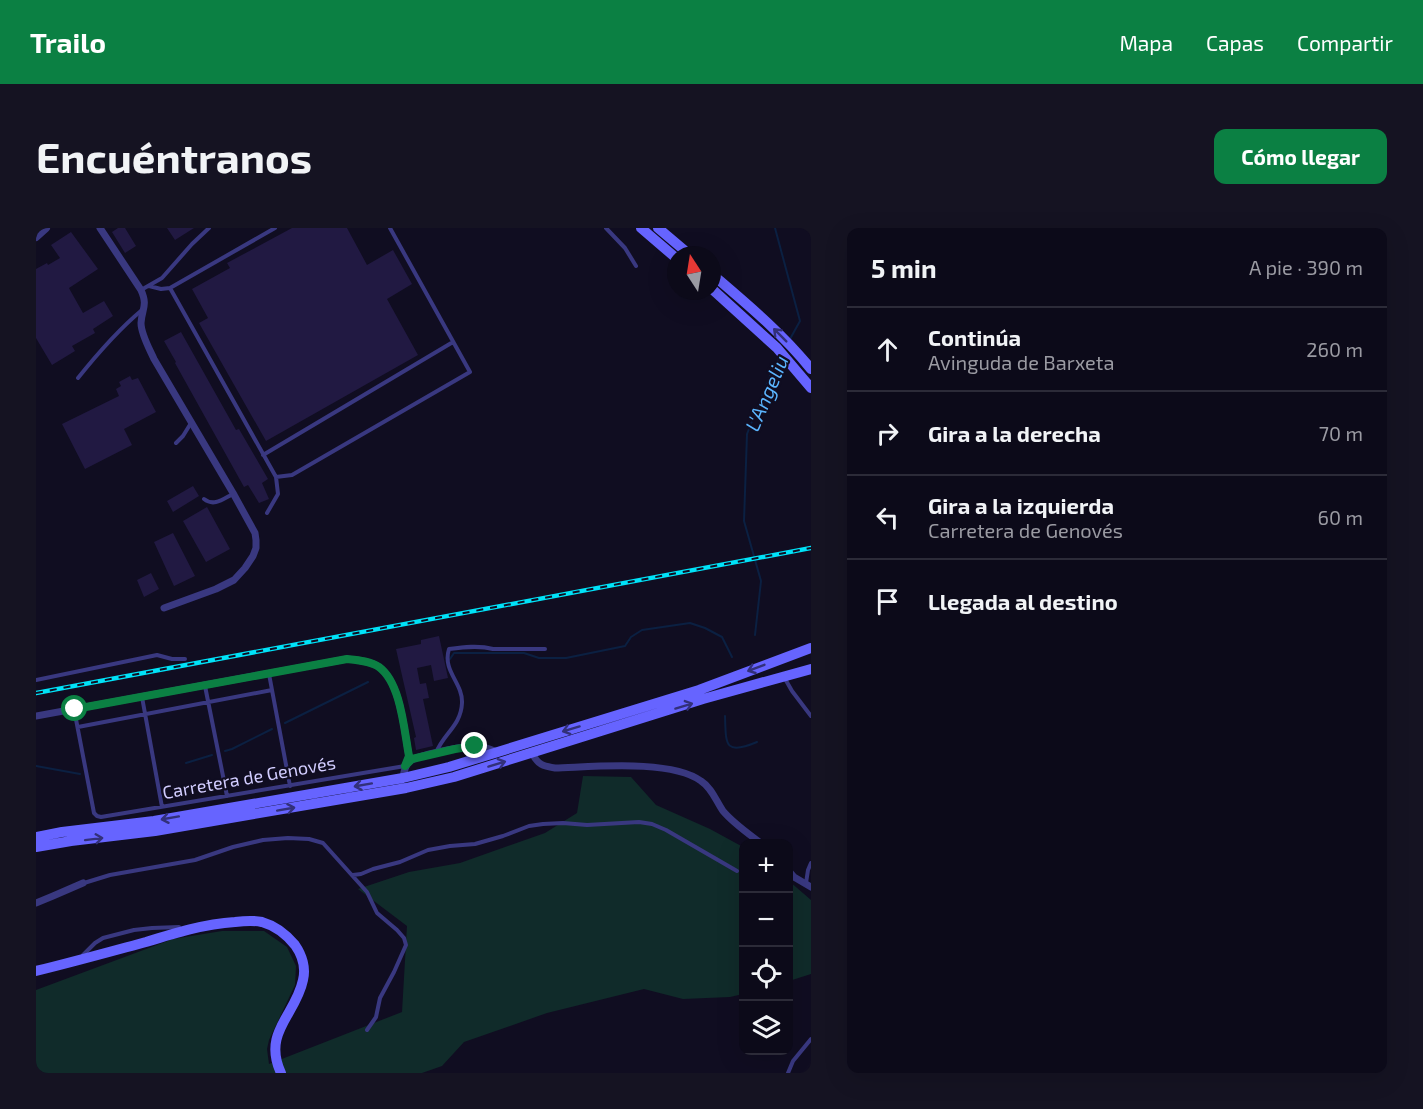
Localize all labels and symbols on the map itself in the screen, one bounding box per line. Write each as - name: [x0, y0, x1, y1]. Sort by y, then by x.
- north arrow: [667, 246, 721, 300]
- one-way arrow: [773, 327, 788, 342]
- water label: L'Angeliu: [739, 351, 793, 435]
- one-way arrow: [747, 663, 766, 674]
- route start: [61, 695, 87, 721]
- one-way arrow: [674, 699, 693, 710]
- one-way arrow: [562, 724, 581, 735]
- route end: [461, 732, 487, 758]
- street label: Carretera de Genovés: [161, 751, 337, 803]
- one-way arrow: [487, 758, 506, 769]
- one-way arrow: [353, 779, 373, 790]
- one-way arrow: [276, 803, 296, 814]
- one-way arrow: [161, 813, 181, 824]
- one-way arrow: [83, 833, 103, 844]

